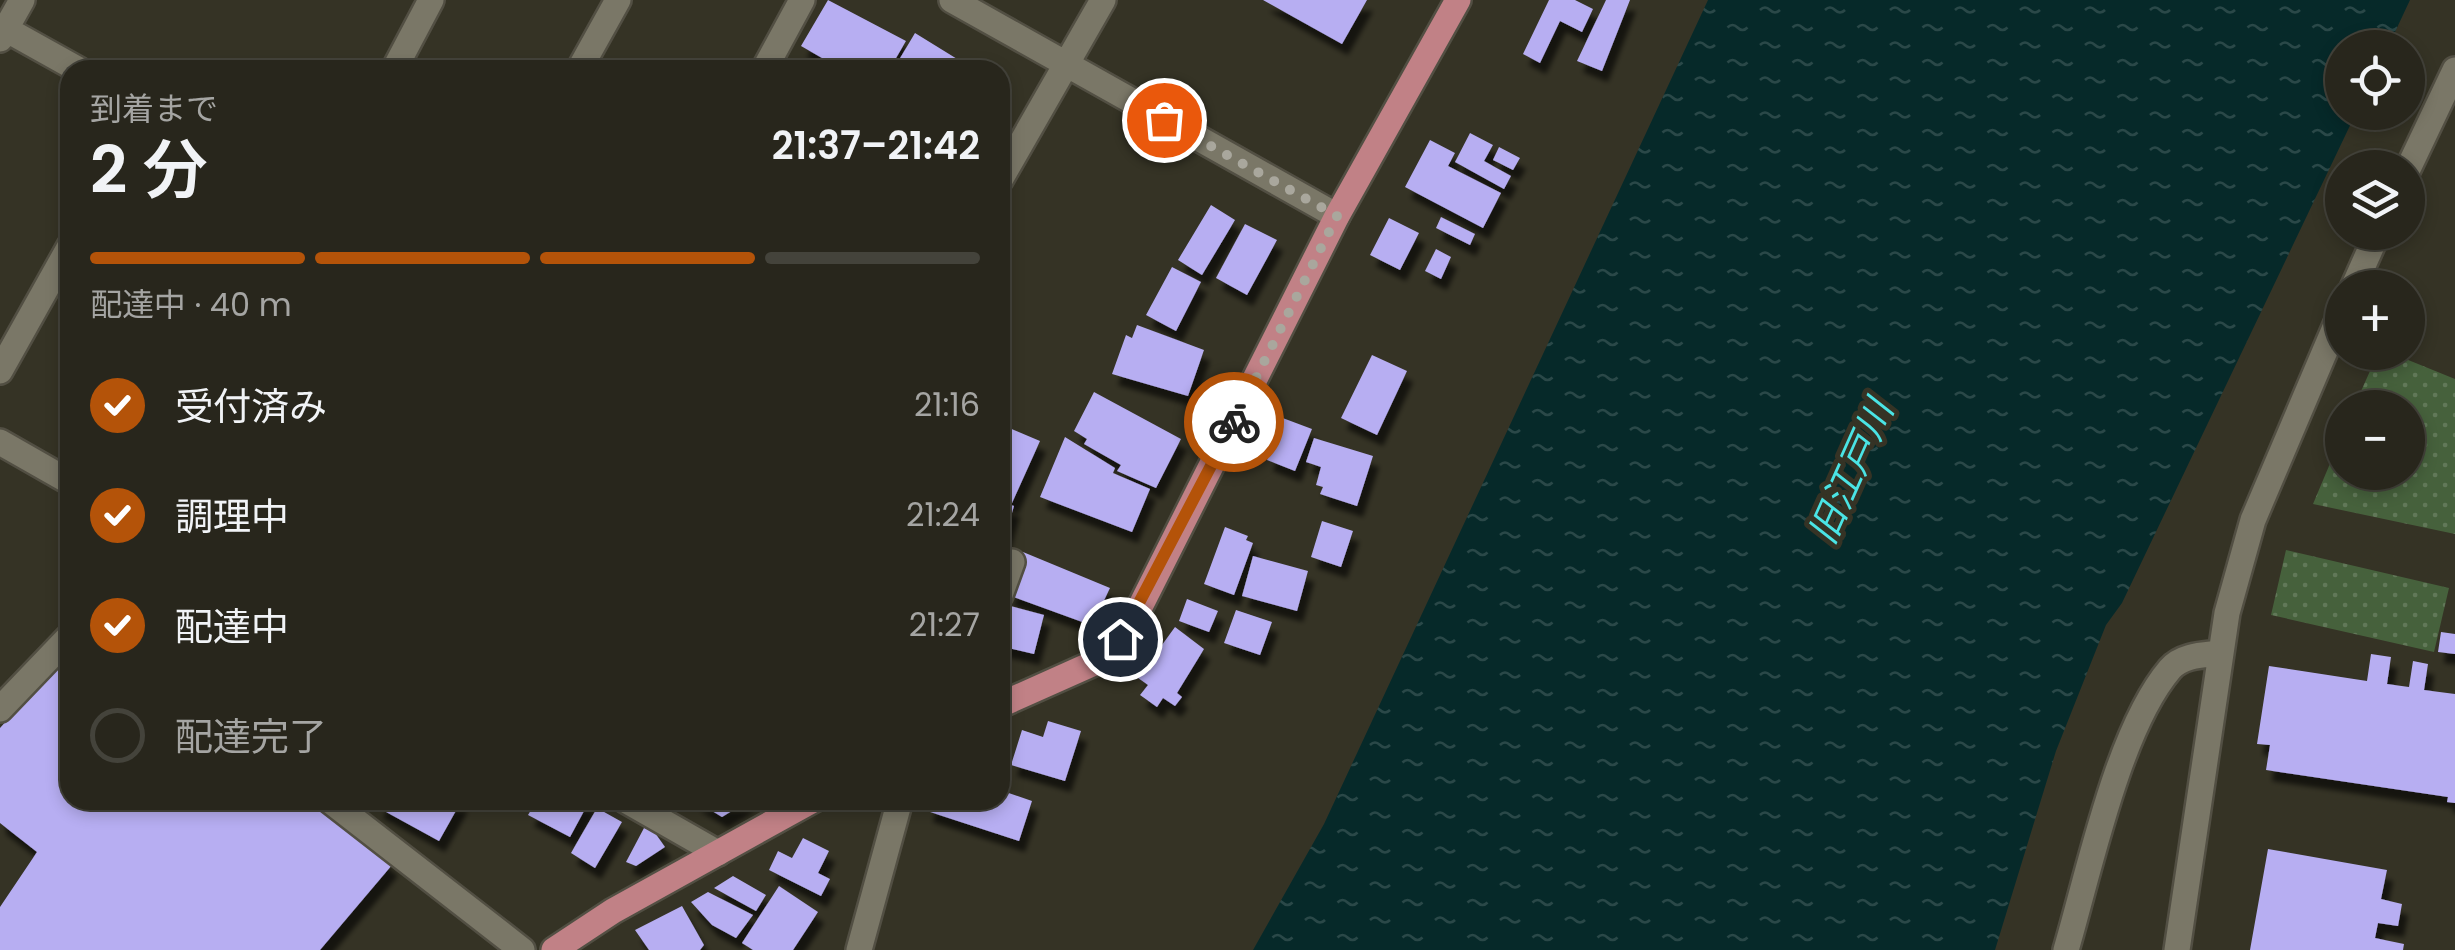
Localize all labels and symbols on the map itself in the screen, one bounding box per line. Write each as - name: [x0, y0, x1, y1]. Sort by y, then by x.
- pin: [1122, 78, 1207, 163]
- courier: [1184, 372, 1284, 472]
- water label: 旧江戸川: [1795, 388, 1907, 552]
- pin: [1078, 597, 1163, 682]

